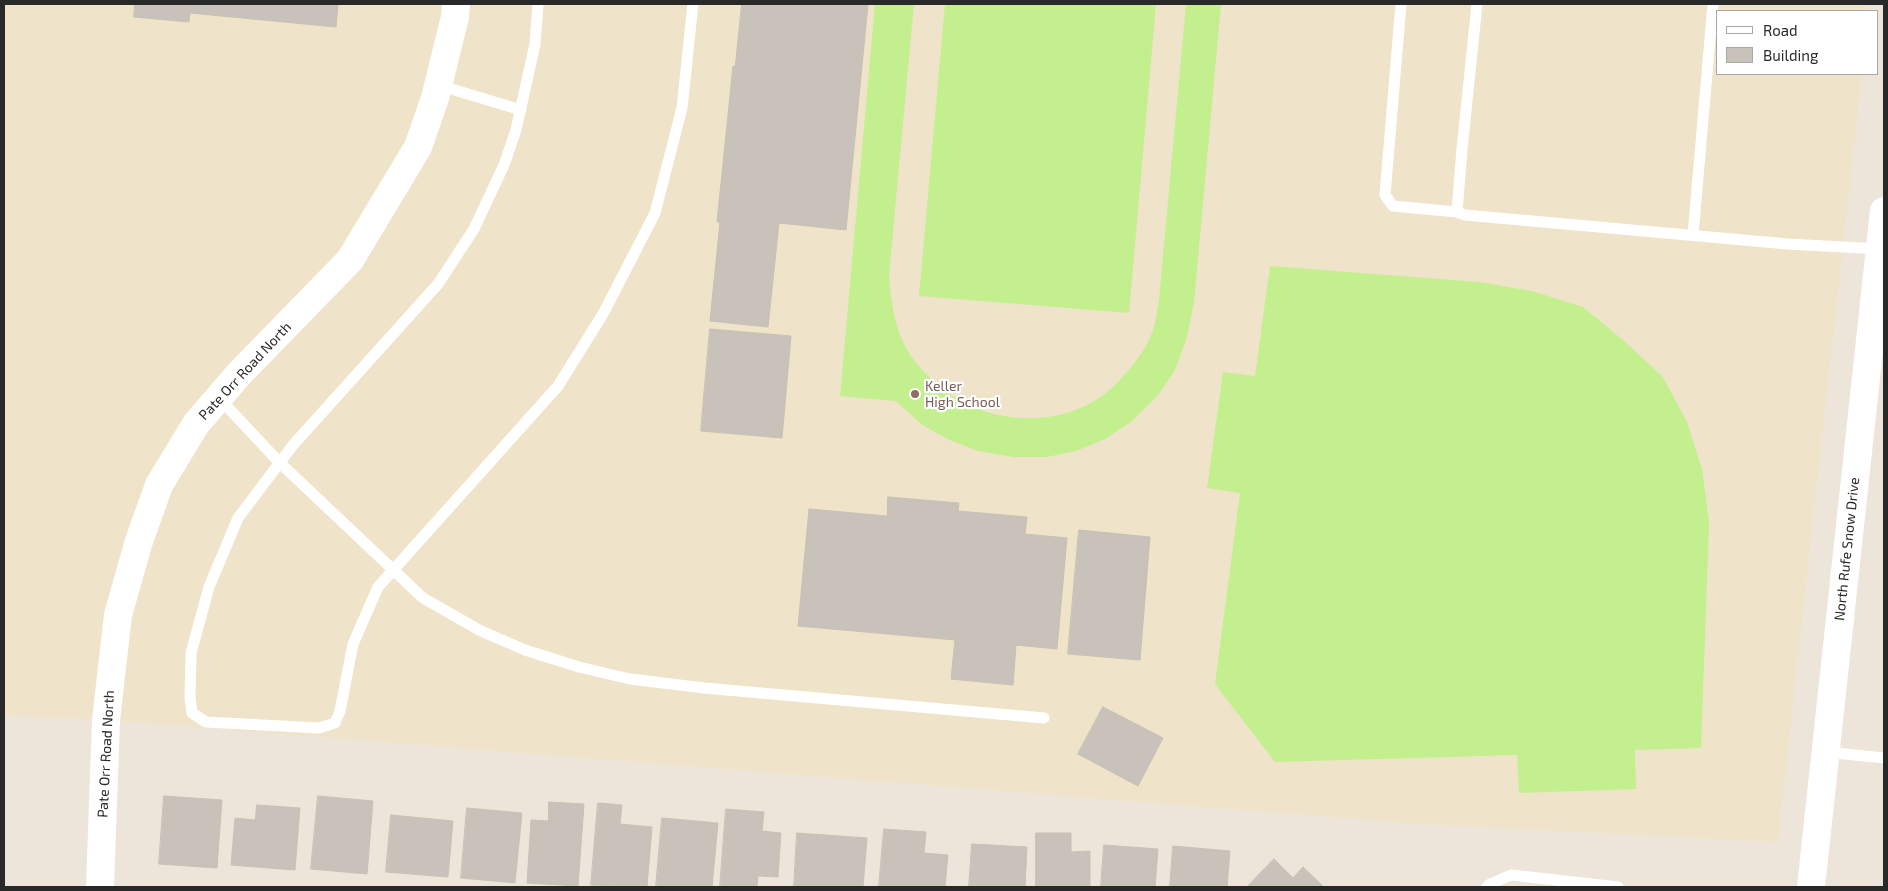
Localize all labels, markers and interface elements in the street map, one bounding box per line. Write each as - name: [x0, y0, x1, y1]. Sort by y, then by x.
- legend: [1716, 10, 1878, 75]
- text: Road: [1763, 21, 1798, 39]
- text: Building: [1763, 46, 1818, 64]
- street label: Pate Orr Road North: [195, 319, 295, 423]
- place label: Keller High School: [925, 378, 1000, 411]
- marker: Keller High School: [909, 388, 921, 400]
- street label: North Rufe Snow Drive: [1831, 476, 1863, 622]
- street label: Pate Orr Road North: [94, 690, 118, 818]

